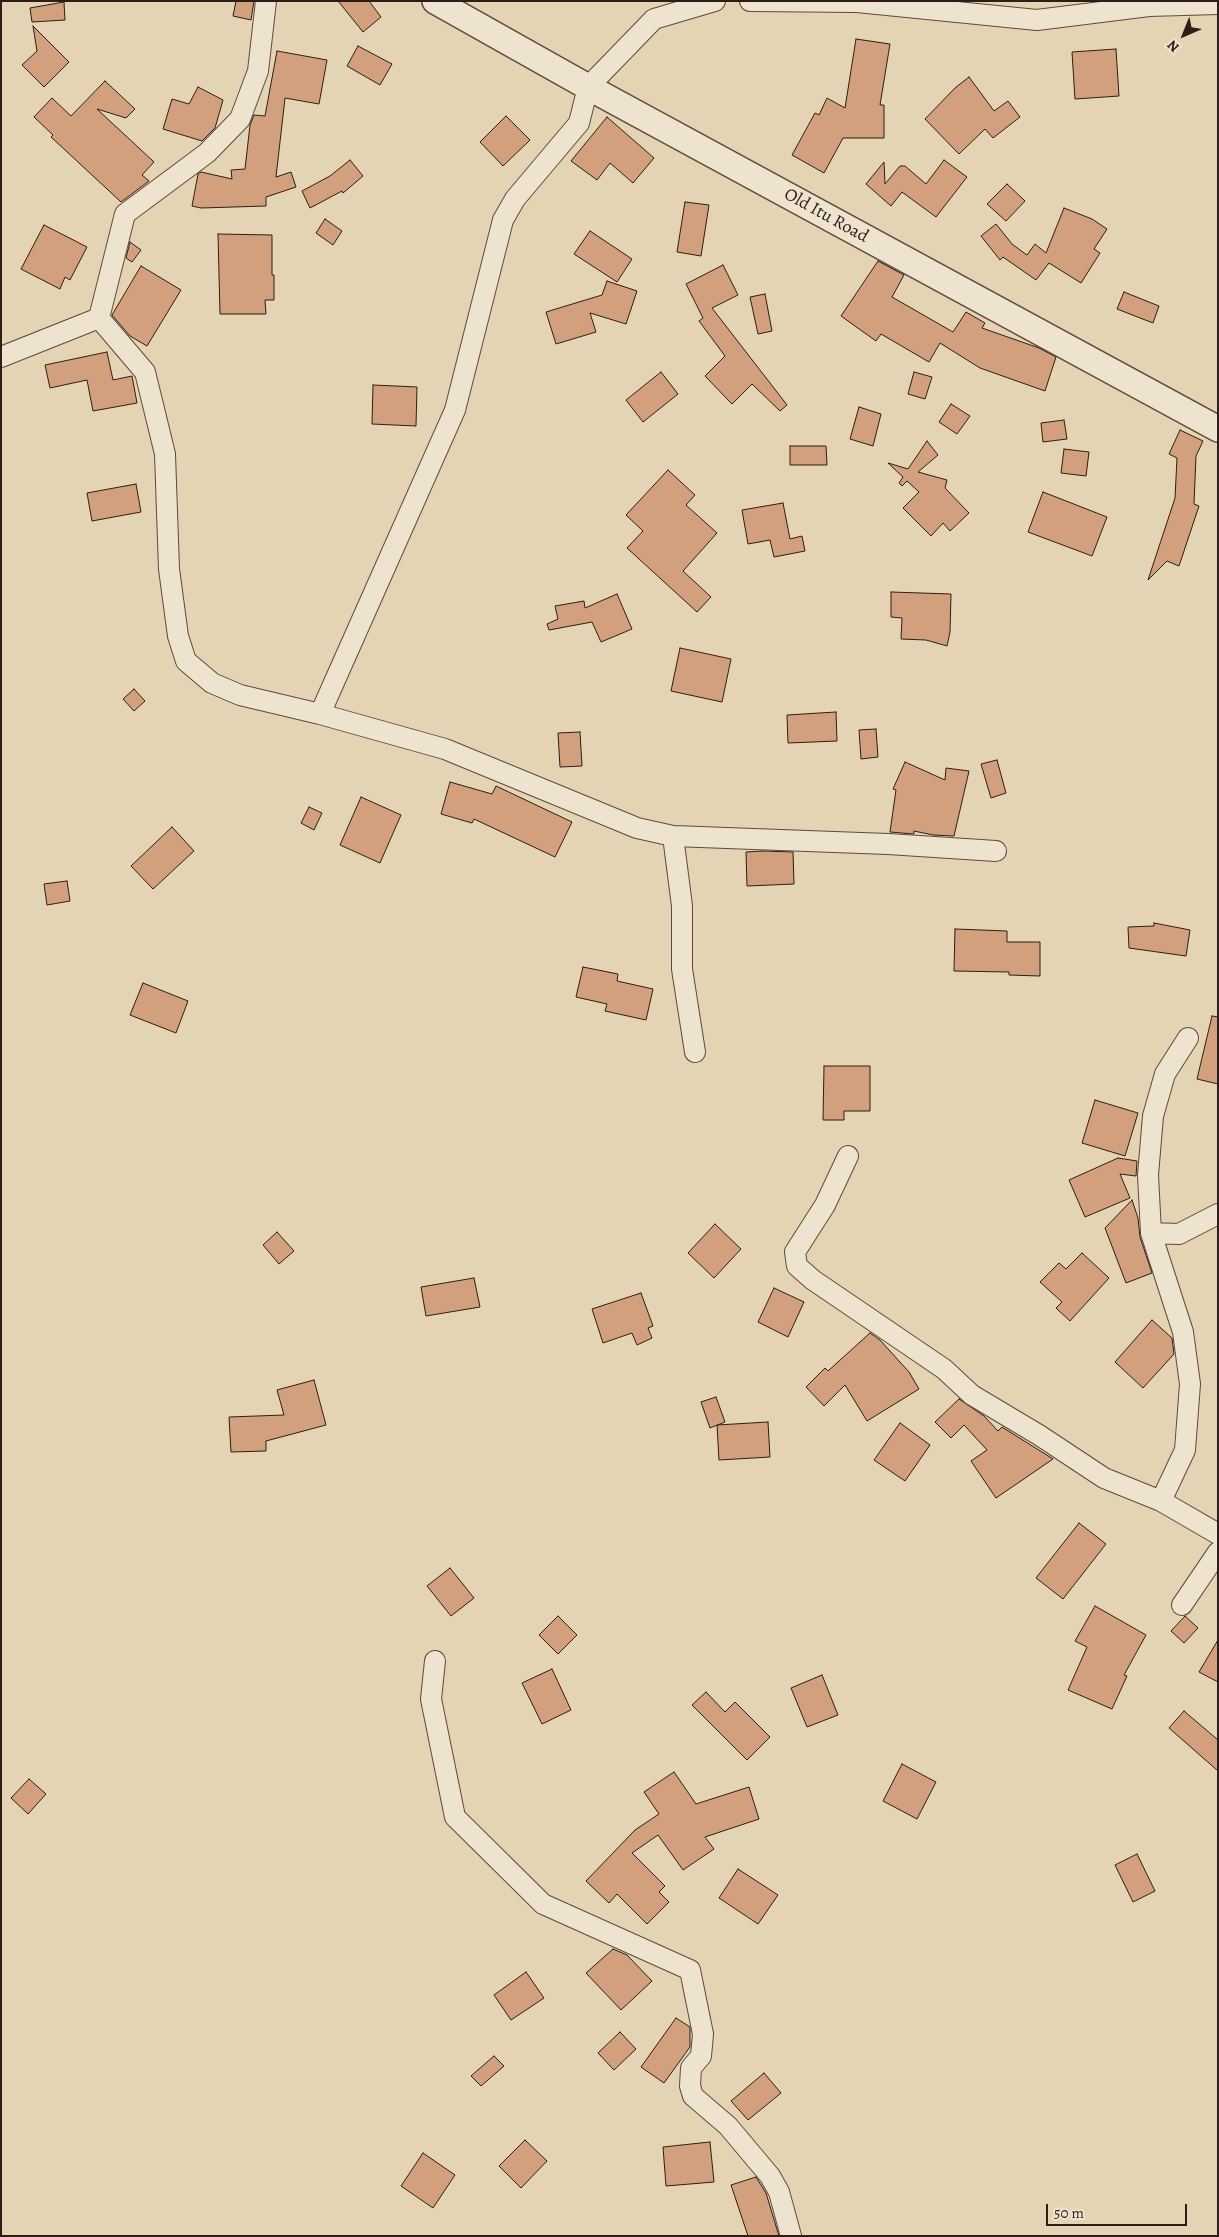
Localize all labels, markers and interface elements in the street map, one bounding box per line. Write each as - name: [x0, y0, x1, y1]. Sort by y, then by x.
- north arrow: [1159, 10, 1209, 60]
- text: N: [1163, 36, 1184, 57]
- street label: Old Itu Road: [780, 184, 872, 248]
- scale bar: [1049, 2194, 1190, 2226]
- text: 50 m: [1054, 2203, 1084, 2223]

